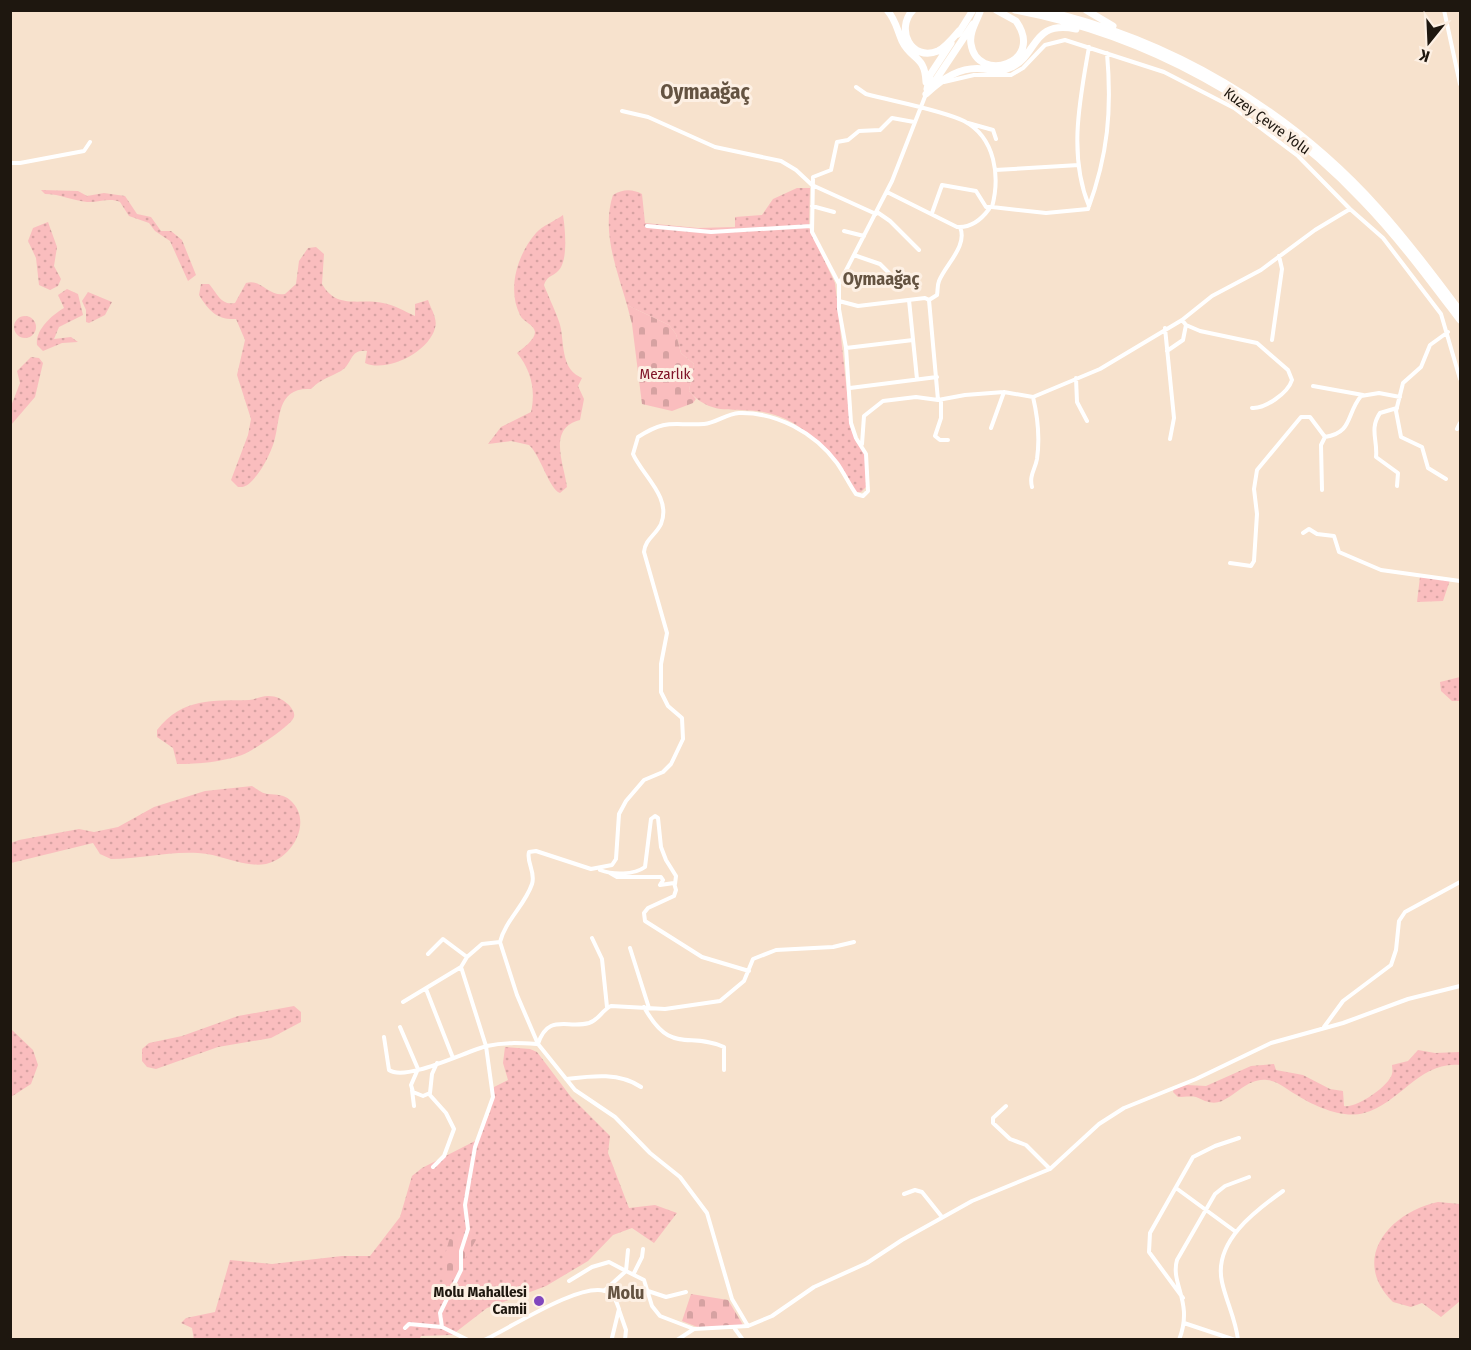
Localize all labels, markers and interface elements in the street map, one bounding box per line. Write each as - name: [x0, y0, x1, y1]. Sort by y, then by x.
- north arrow: [1399, 12, 1459, 72]
- text: K: [1416, 45, 1432, 66]
- district label: Oymaağaç: [660, 79, 751, 105]
- street label: Kuzey Çevre Yolu: [1220, 84, 1314, 158]
- district label: Oymaağaç: [843, 268, 919, 290]
- park label: Mezarlık: [639, 365, 691, 383]
- district label: Molu: [608, 1282, 644, 1304]
- place label: Molu Mahallesi Camii: [434, 1283, 527, 1318]
- marker: Molu Mahallesi Camii: [532, 1294, 546, 1308]

